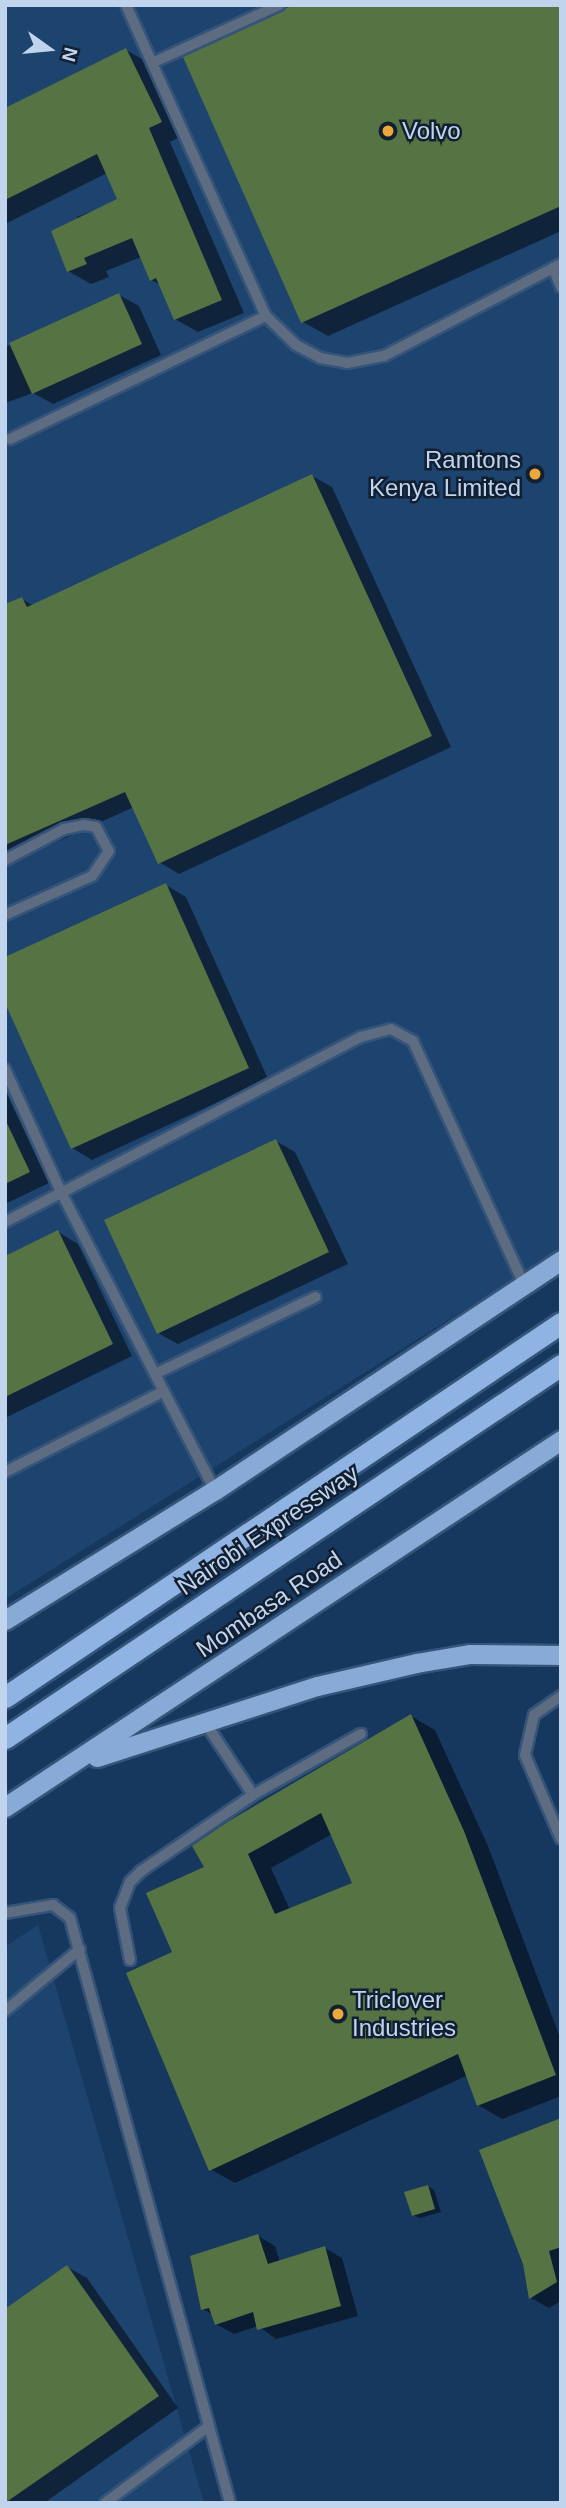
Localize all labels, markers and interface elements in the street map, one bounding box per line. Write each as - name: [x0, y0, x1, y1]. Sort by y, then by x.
- north arrow: [14, 14, 84, 84]
- text: N: [58, 45, 82, 64]
- place label: Volvo: [402, 117, 461, 145]
- marker: Volvo: [380, 123, 396, 139]
- place label: Ramtons Kenya Limited: [369, 446, 521, 502]
- marker: Ramtons Kenya Limited: [527, 466, 543, 482]
- street label: Nairobi Expressway: [172, 1459, 364, 1601]
- street label: Mombasa Road: [191, 1545, 347, 1663]
- place label: Triclover Industries: [352, 1986, 456, 2042]
- marker: Triclover Industries: [330, 2006, 346, 2022]

